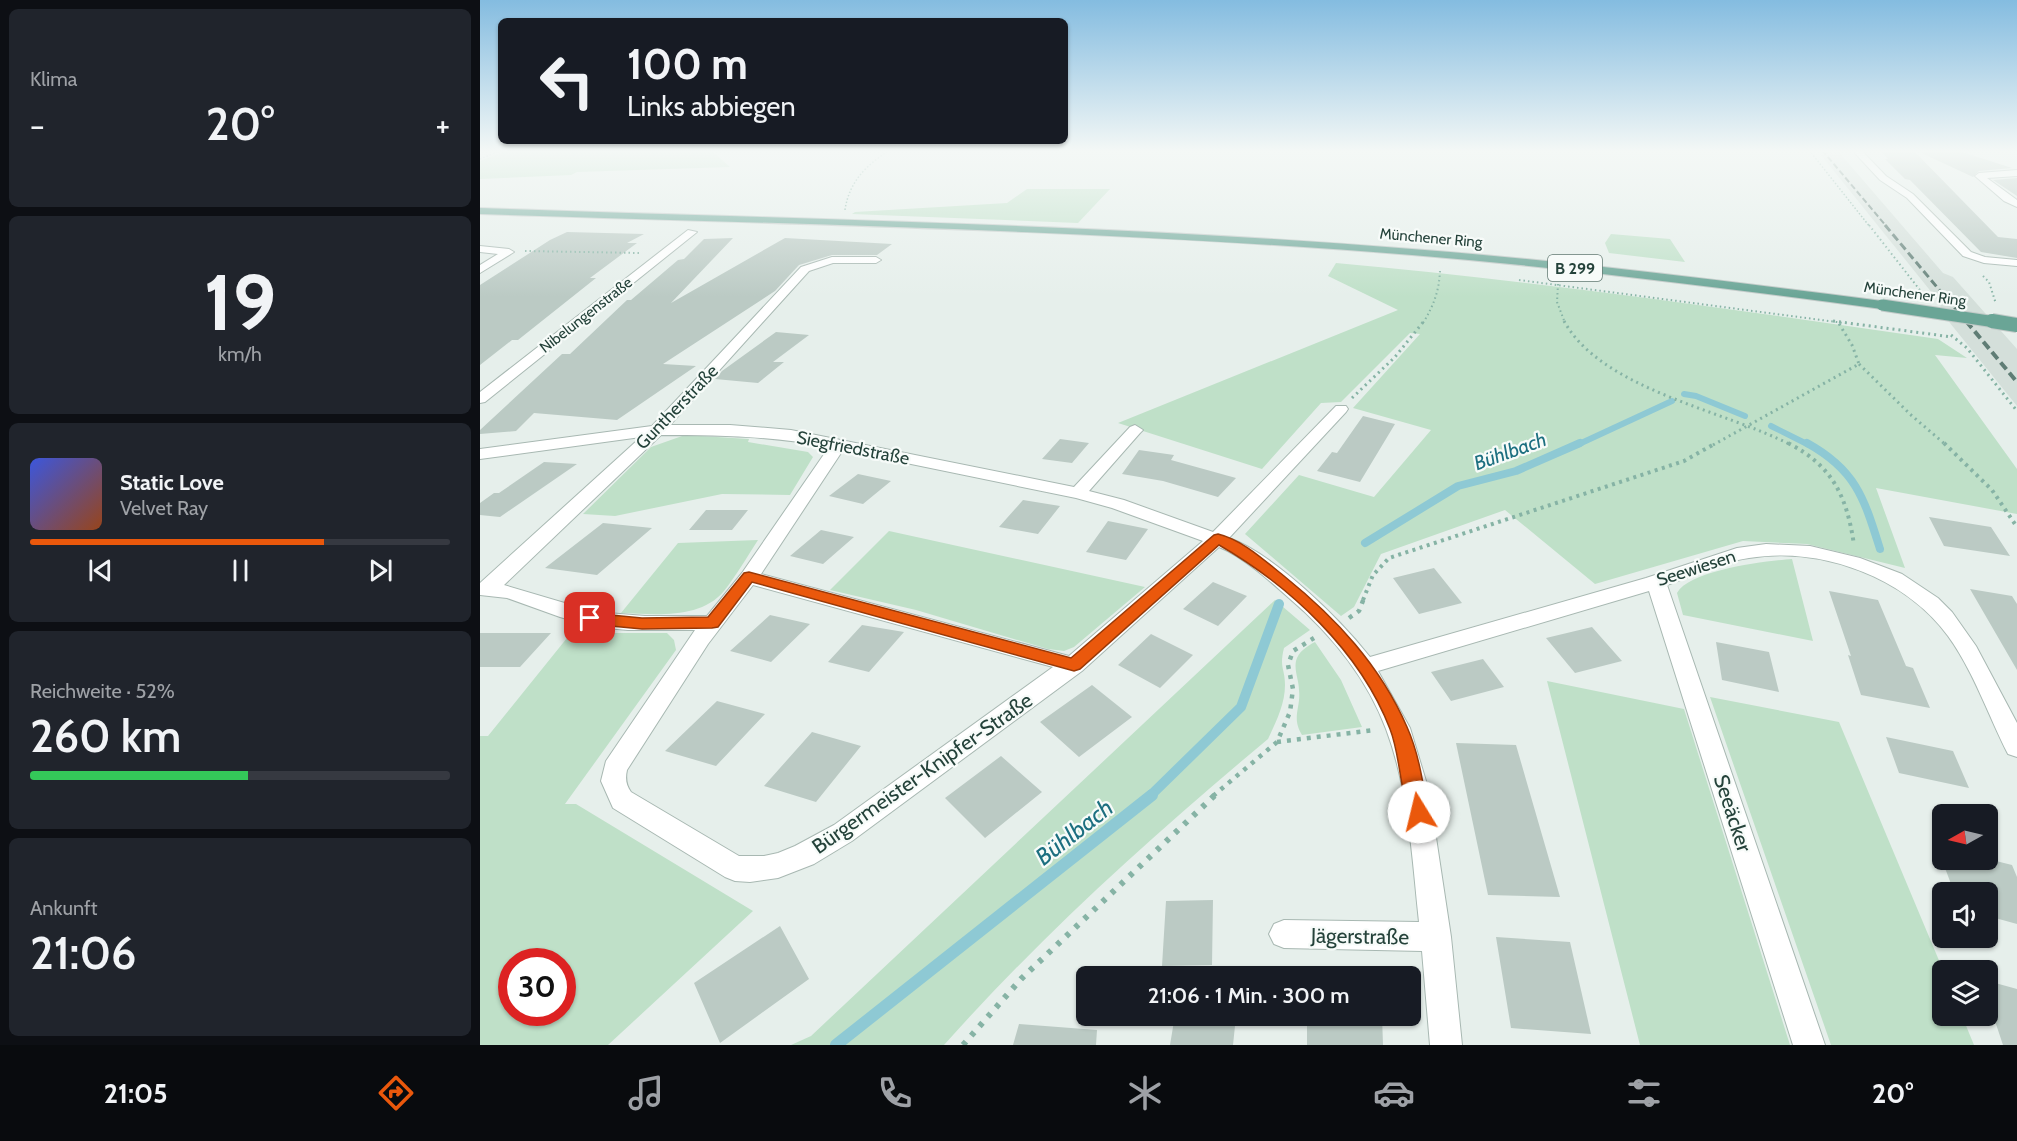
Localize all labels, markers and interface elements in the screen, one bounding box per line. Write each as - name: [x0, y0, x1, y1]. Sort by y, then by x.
- text: 100 m: [627, 38, 748, 90]
- icon: left: [528, 42, 606, 120]
- text: Klima: [30, 67, 77, 91]
- text: Links abbiegen: [627, 90, 796, 123]
- text: 20°: [206, 97, 274, 151]
- text: −: [30, 105, 45, 145]
- text: +: [435, 105, 450, 145]
- street label: Münchener Ring: [1379, 225, 1484, 252]
- text: 19: [204, 255, 276, 350]
- road number: B 299: [1548, 255, 1602, 281]
- street label: Nibelungenstraße: [536, 273, 636, 357]
- street label: Münchener Ring: [1863, 278, 1968, 310]
- text: km/h: [218, 342, 262, 366]
- street label: Guntherstraße: [631, 360, 723, 454]
- street label: Siegfriedstraße: [795, 426, 911, 470]
- water label: Bühlbach: [1470, 427, 1550, 475]
- text: Static Love: [120, 469, 224, 496]
- text: Velvet Ray: [120, 496, 208, 520]
- street label: Seewiesen: [1654, 545, 1738, 591]
- icon: previous: [84, 554, 117, 587]
- icon: pause: [224, 554, 257, 587]
- icon: next: [364, 554, 397, 587]
- pin: [564, 592, 615, 643]
- icon: arrive: [573, 601, 606, 634]
- text: Reichweite · 52%: [30, 679, 175, 703]
- street label: Bürgermeister-Knipfer-Straße: [807, 687, 1037, 859]
- text: 260 km: [30, 709, 181, 763]
- street label: Seeäcker: [1709, 771, 1757, 855]
- position arrow: [1387, 780, 1451, 844]
- water label: Bühlbach: [1029, 793, 1119, 871]
- north arrow: [1932, 804, 1998, 870]
- map controls: [1932, 804, 1998, 1026]
- button: sound: [1932, 882, 1998, 948]
- text: Ankunft: [30, 896, 97, 920]
- street label: Jägerstraße: [1310, 923, 1410, 949]
- text: 21:06: [30, 926, 136, 980]
- speed limit sign: 30: [498, 948, 576, 1026]
- button: layers: [1932, 960, 1998, 1026]
- text: 21:06 · 1 Min. · 300 m: [1148, 982, 1349, 1009]
- icon: directions: [375, 1072, 417, 1114]
- icon: music: [625, 1072, 667, 1114]
- icon: phone: [874, 1072, 916, 1114]
- icon: climate: [1124, 1072, 1166, 1114]
- icon: car: [1373, 1072, 1415, 1114]
- icon: filters: [1623, 1072, 1665, 1114]
- text: 21:05: [104, 1077, 168, 1110]
- text: 20°: [1872, 1077, 1913, 1110]

